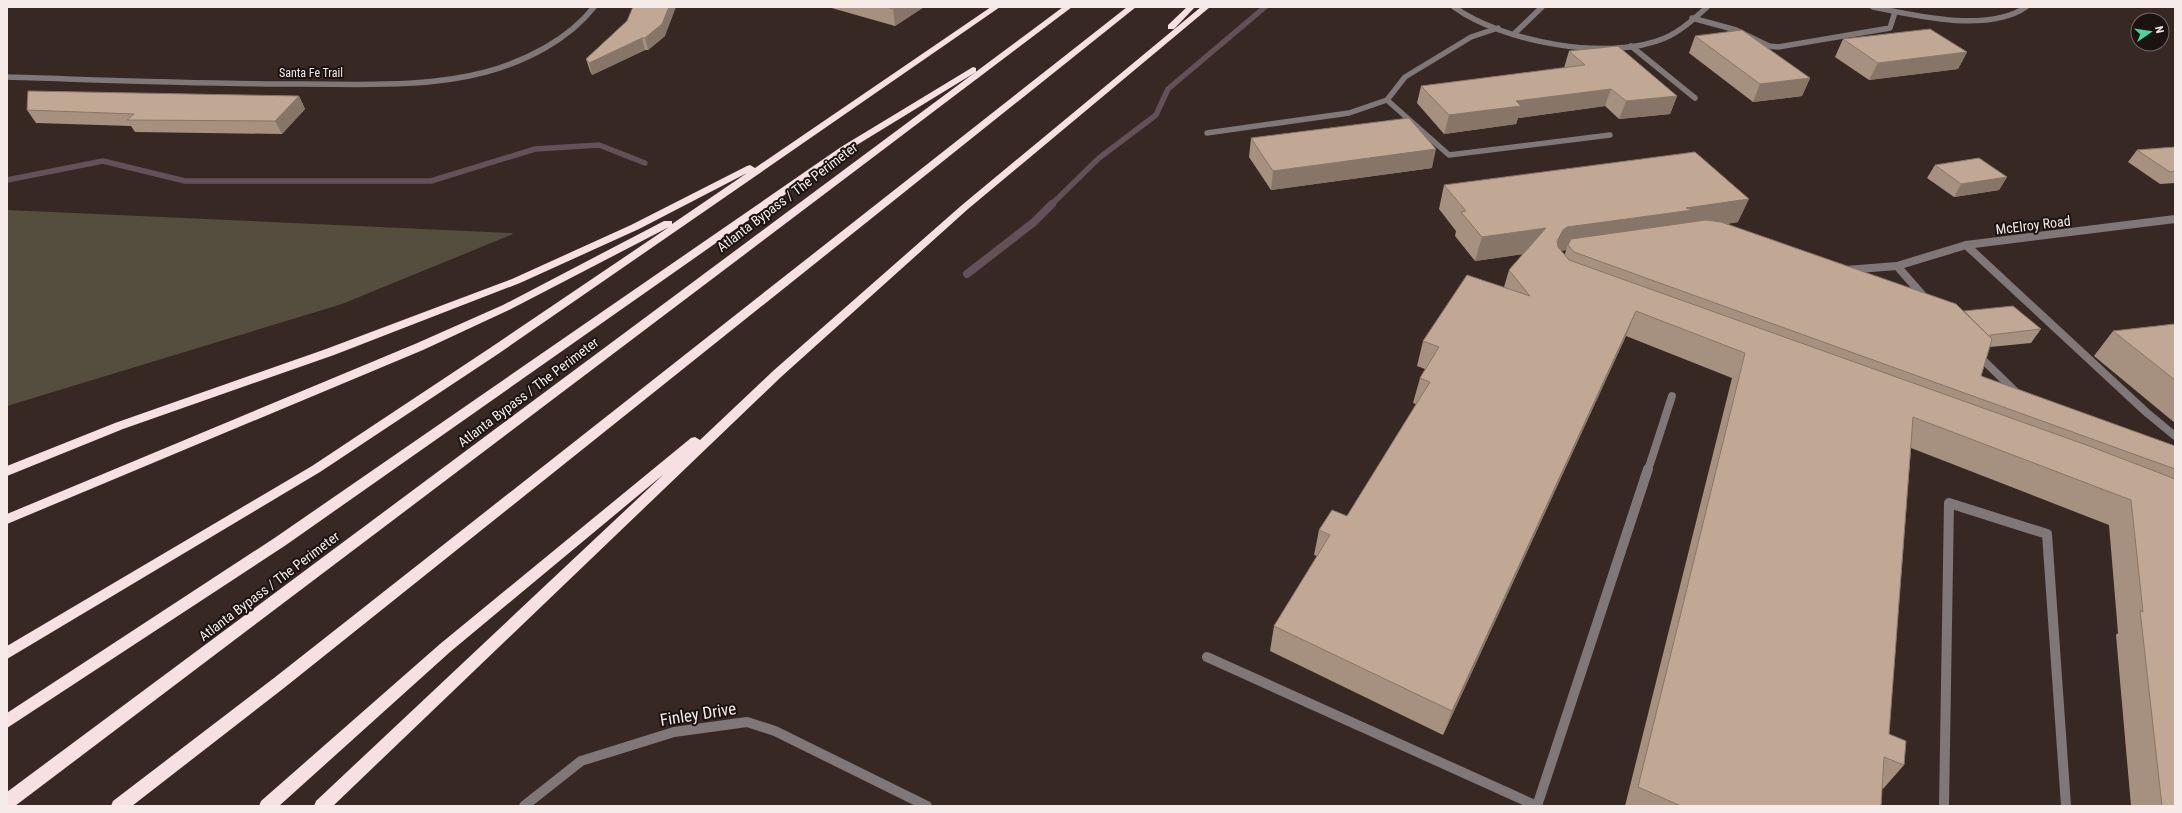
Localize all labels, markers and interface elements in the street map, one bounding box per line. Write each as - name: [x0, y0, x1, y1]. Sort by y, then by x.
- north arrow: [2130, 12, 2170, 52]
- text: N: [2152, 25, 2166, 35]
- street label: Santa Fe Trail: [279, 66, 343, 80]
- street label: Atlanta Bypass / The Perimeter: [714, 139, 860, 255]
- street label: McElroy Road: [1995, 212, 2071, 238]
- street label: Atlanta Bypass / The Perimeter: [455, 334, 601, 450]
- street label: Atlanta Bypass / The Perimeter: [196, 528, 342, 644]
- street label: Finley Drive: [658, 698, 738, 730]

